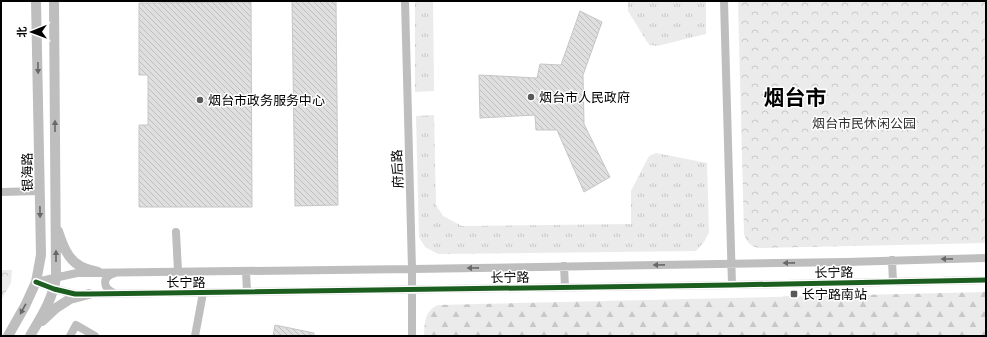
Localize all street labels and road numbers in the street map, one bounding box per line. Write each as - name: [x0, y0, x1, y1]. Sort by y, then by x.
- street label: 府后路: [389, 149, 406, 189]
- street label: 银海路: [20, 152, 35, 192]
- street label: 长宁路: [814, 265, 854, 280]
- street label: 长宁路: [490, 270, 530, 285]
- street label: 长宁路: [166, 275, 206, 290]

